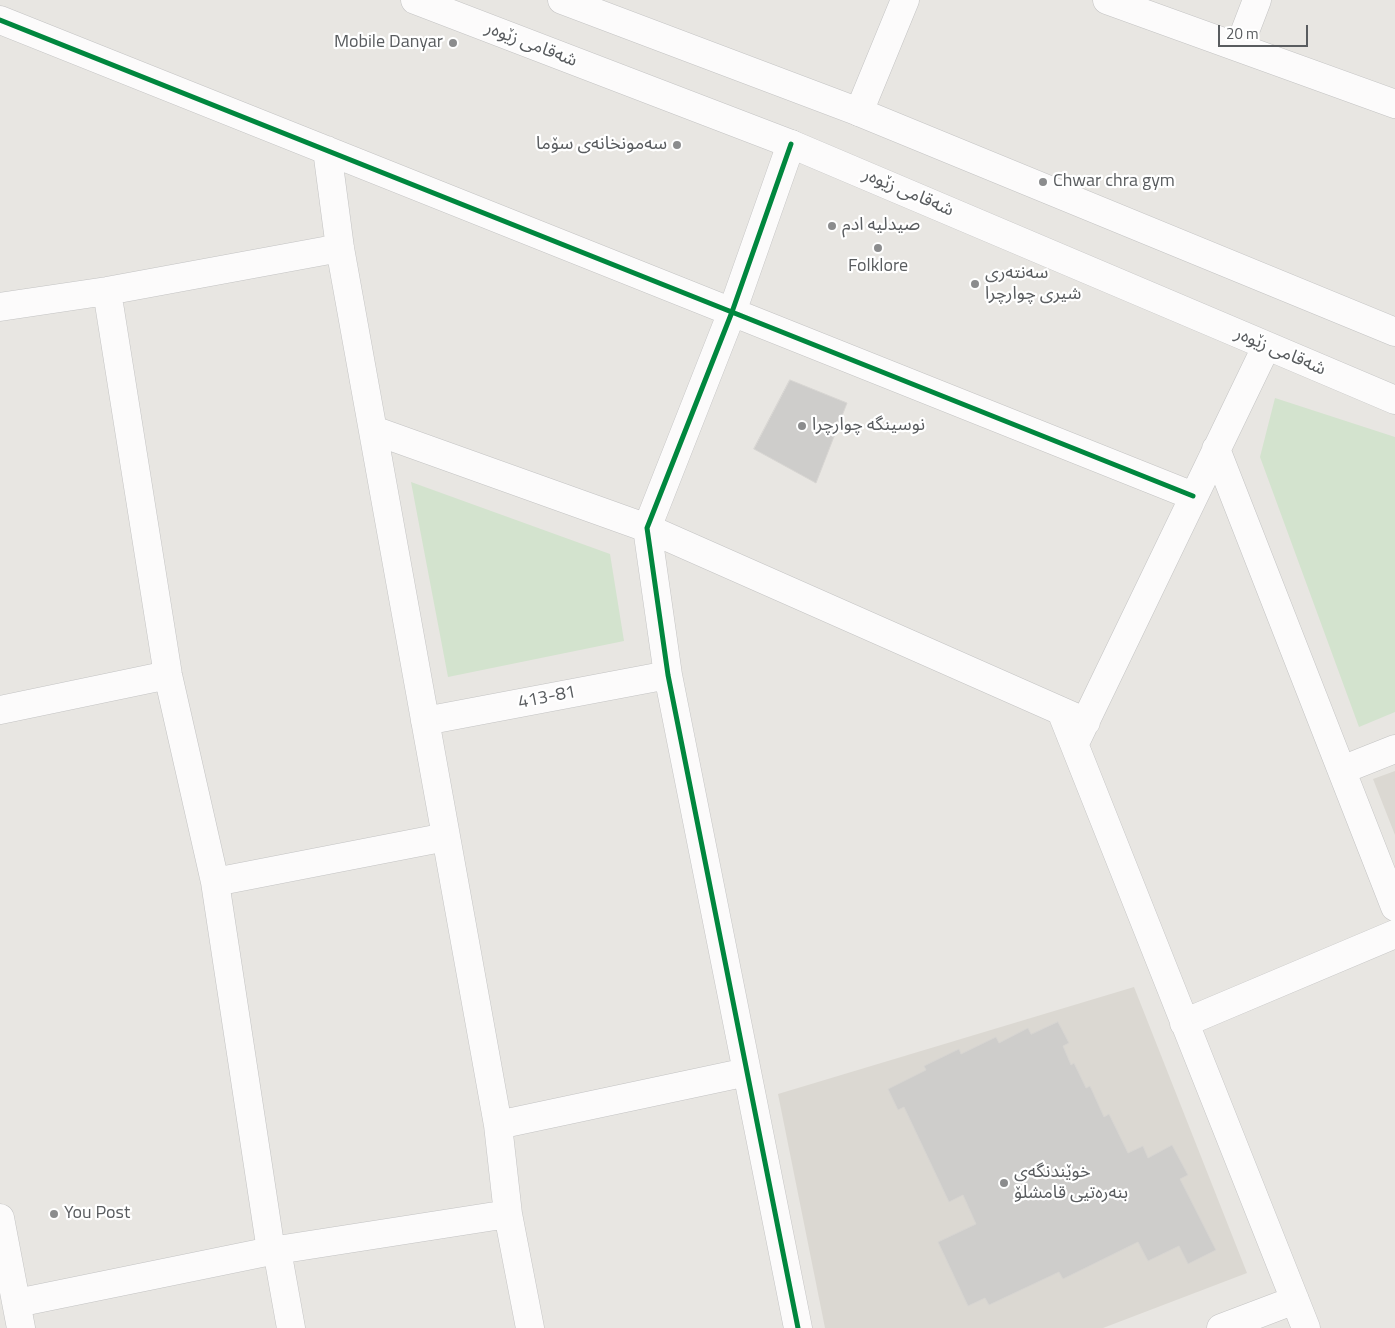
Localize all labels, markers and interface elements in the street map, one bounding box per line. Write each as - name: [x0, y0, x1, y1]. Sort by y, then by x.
- scale bar: [1220, 15, 1310, 47]
- street label: شەقامی زێوەر: [482, 18, 580, 72]
- text: 20 m: [1226, 22, 1259, 45]
- place label: Mobile Danyar: [334, 32, 443, 54]
- marker: Mobile Danyar: [447, 37, 459, 49]
- place label: سەمونخانەی سۆما: [536, 134, 667, 156]
- marker: سەمونخانەی سۆما: [671, 139, 683, 151]
- street label: شەقامی زێوەر: [859, 164, 957, 222]
- place label: Chwar chra gym: [1053, 171, 1175, 193]
- marker: Chwar chra gym: [1037, 176, 1049, 188]
- place label: صیدلیە ادم: [842, 215, 920, 237]
- marker: صیدلیە ادم: [826, 220, 838, 232]
- marker: Folklore: [872, 242, 884, 254]
- place label: Folklore: [848, 256, 908, 278]
- place label: سەنتەری شیری چوارچرا: [985, 263, 1081, 306]
- marker: سەنتەری شیری چوارچرا: [969, 278, 981, 290]
- street label: شەقامی زێوەر: [1231, 323, 1329, 381]
- place label: نوسینگە چوارچرا: [812, 415, 925, 437]
- marker: نوسینگە چوارچرا: [796, 420, 808, 432]
- street label: 413-81: [516, 682, 578, 714]
- place label: خوێندنگەی بنەرەتیی قامشلۆ: [1014, 1162, 1128, 1204]
- marker: خوێندنگەی بنەرەتیی قامشلۆ: [998, 1177, 1010, 1189]
- place label: You Post: [64, 1203, 130, 1225]
- marker: You Post: [48, 1208, 60, 1220]

